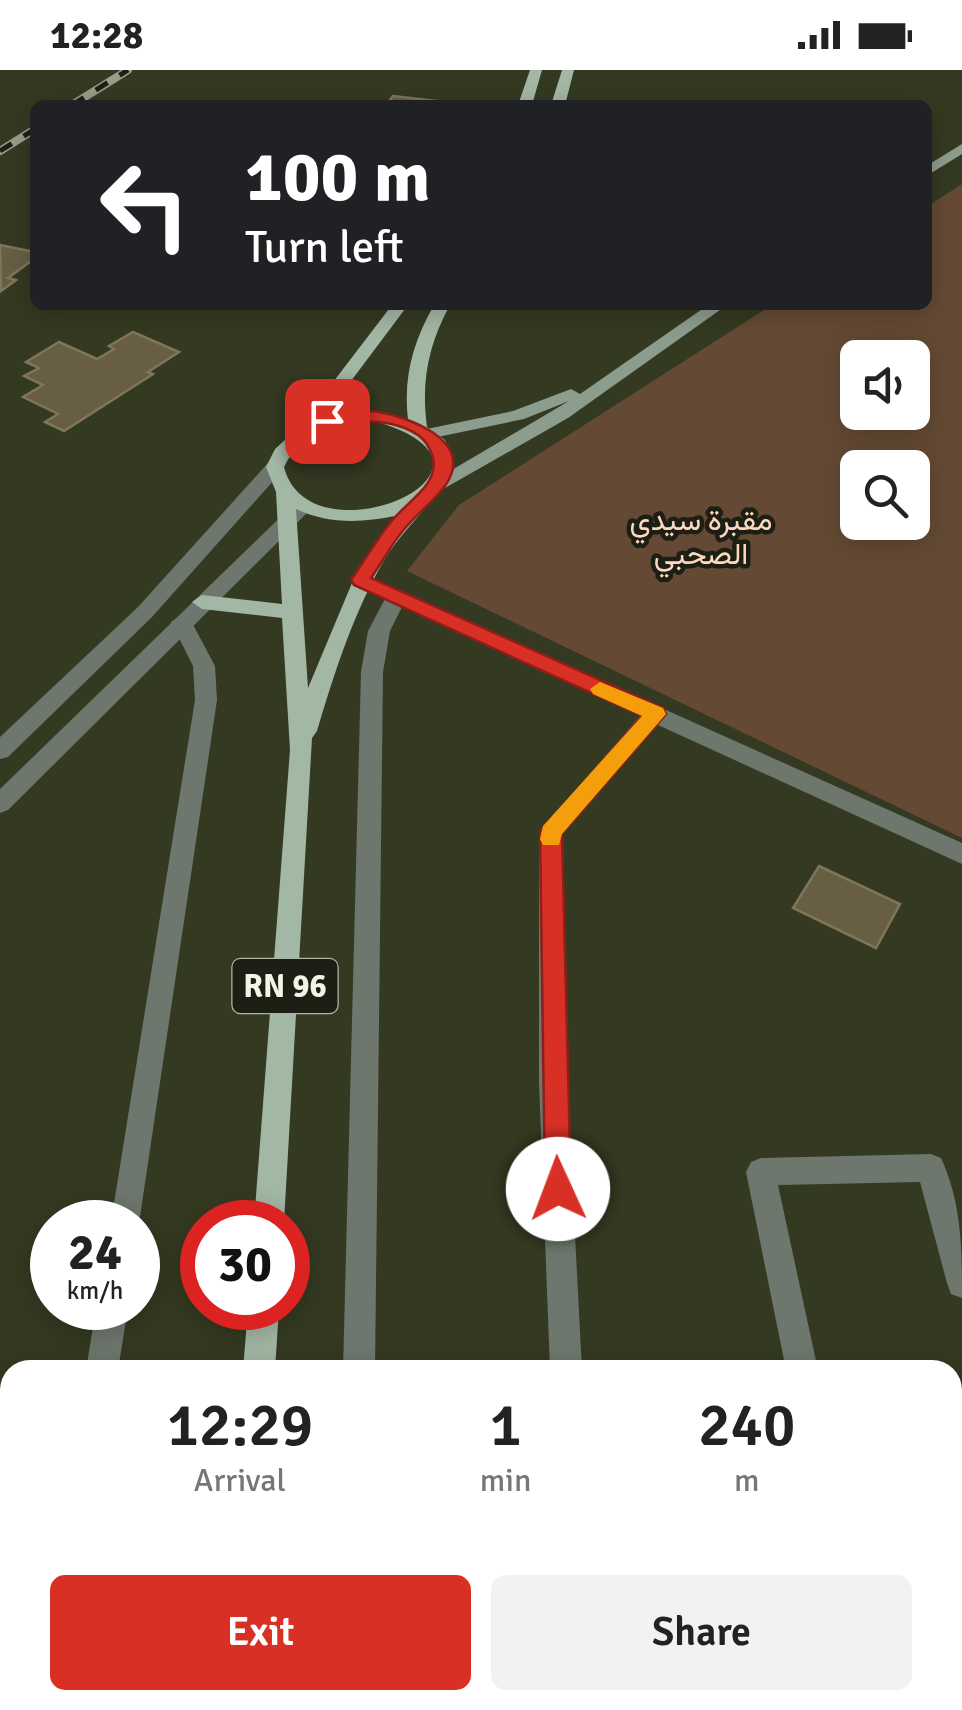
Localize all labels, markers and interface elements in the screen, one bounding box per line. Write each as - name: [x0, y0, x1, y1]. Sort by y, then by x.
- text: 12:28: [50, 12, 143, 59]
- text: 100 m: [245, 134, 430, 220]
- icon: left: [80, 140, 210, 270]
- text: Turn left: [245, 220, 404, 275]
- map controls: [840, 340, 930, 540]
- button: sound: [840, 340, 930, 430]
- pin: [285, 379, 370, 464]
- icon: arrive: [300, 394, 355, 449]
- button: search: [840, 450, 930, 540]
- park label: مقبرة سيدي الصحبي: [630, 502, 772, 578]
- road number: RN 96: [232, 959, 338, 1013]
- position arrow: [506, 1137, 610, 1241]
- speed limit sign: 30: [180, 1200, 310, 1330]
- text: 24: [68, 1222, 122, 1284]
- text: km/h: [67, 1275, 123, 1306]
- text: 12:29: [167, 1389, 313, 1463]
- text: 1: [489, 1389, 522, 1463]
- text: 240: [698, 1389, 795, 1463]
- text: Arrival: [194, 1461, 286, 1500]
- text: min: [480, 1461, 531, 1500]
- text: m: [734, 1461, 760, 1500]
- button: Exit: [50, 1575, 471, 1690]
- button: Share: [491, 1575, 912, 1690]

